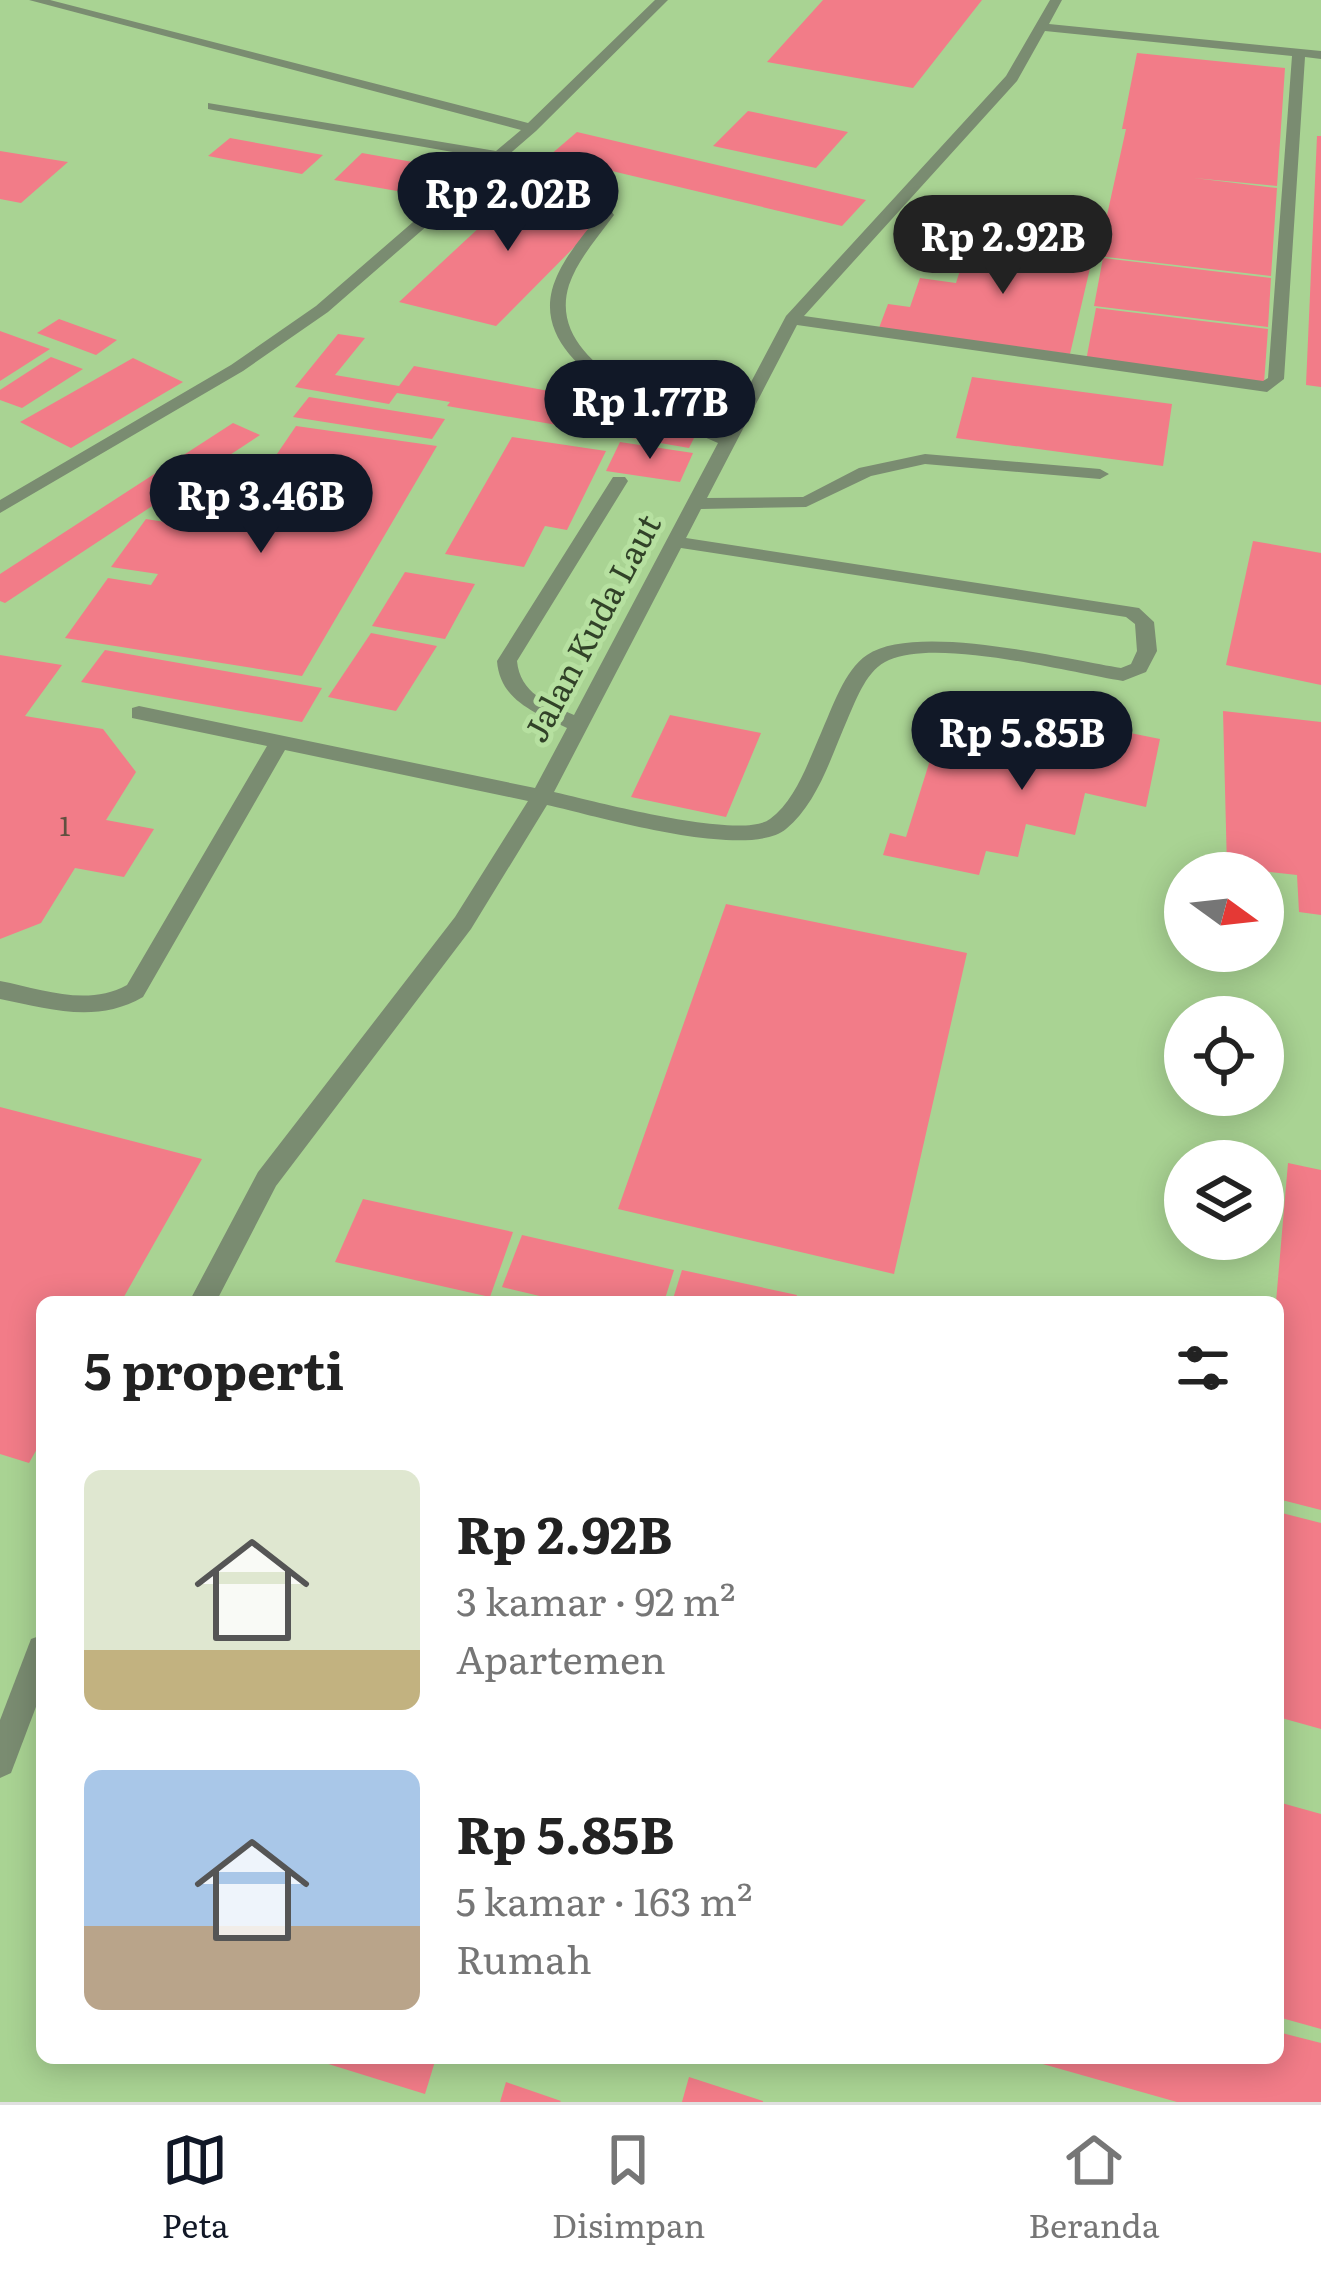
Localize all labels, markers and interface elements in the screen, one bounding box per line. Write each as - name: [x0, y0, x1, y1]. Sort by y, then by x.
- pin: Rp 2.02B: [384, 152, 632, 254]
- text: Rp 2.02B: [424, 162, 592, 220]
- pin: Rp 2.92B: [879, 195, 1127, 297]
- text: Rp 2.92B: [920, 205, 1086, 263]
- pin: Rp 1.77B: [526, 360, 774, 462]
- text: Rp 1.77B: [571, 370, 729, 428]
- pin: Rp 3.46B: [137, 454, 385, 556]
- text: Rp 3.46B: [177, 464, 345, 522]
- street label: Jalan Kuda Laut: [509, 504, 671, 750]
- pin: Rp 5.85B: [898, 691, 1146, 793]
- text: Rp 5.85B: [938, 701, 1106, 759]
- house number: 1: [60, 804, 71, 844]
- north arrow: [1164, 852, 1284, 972]
- map controls: [1164, 852, 1284, 1260]
- button: locate: [1164, 996, 1284, 1116]
- button: layers: [1164, 1140, 1284, 1260]
- text: 5 properti: [84, 1330, 344, 1406]
- icon: filters: [1170, 1335, 1236, 1401]
- text: Rp 2.92B: [456, 1494, 672, 1570]
- icon: home: [180, 1518, 324, 1662]
- text: 3 kamar · 92 m²: [456, 1570, 736, 1628]
- text: Apartemen: [456, 1628, 666, 1686]
- text: Rp 5.85B: [456, 1794, 675, 1870]
- icon: home: [180, 1818, 324, 1962]
- text: 5 kamar · 163 m²: [456, 1870, 753, 1928]
- text: Rumah: [456, 1928, 592, 1986]
- tab: Peta: [161, 2127, 229, 2248]
- tab: Disimpan: [552, 2127, 705, 2248]
- tab: Beranda: [1028, 2127, 1159, 2248]

